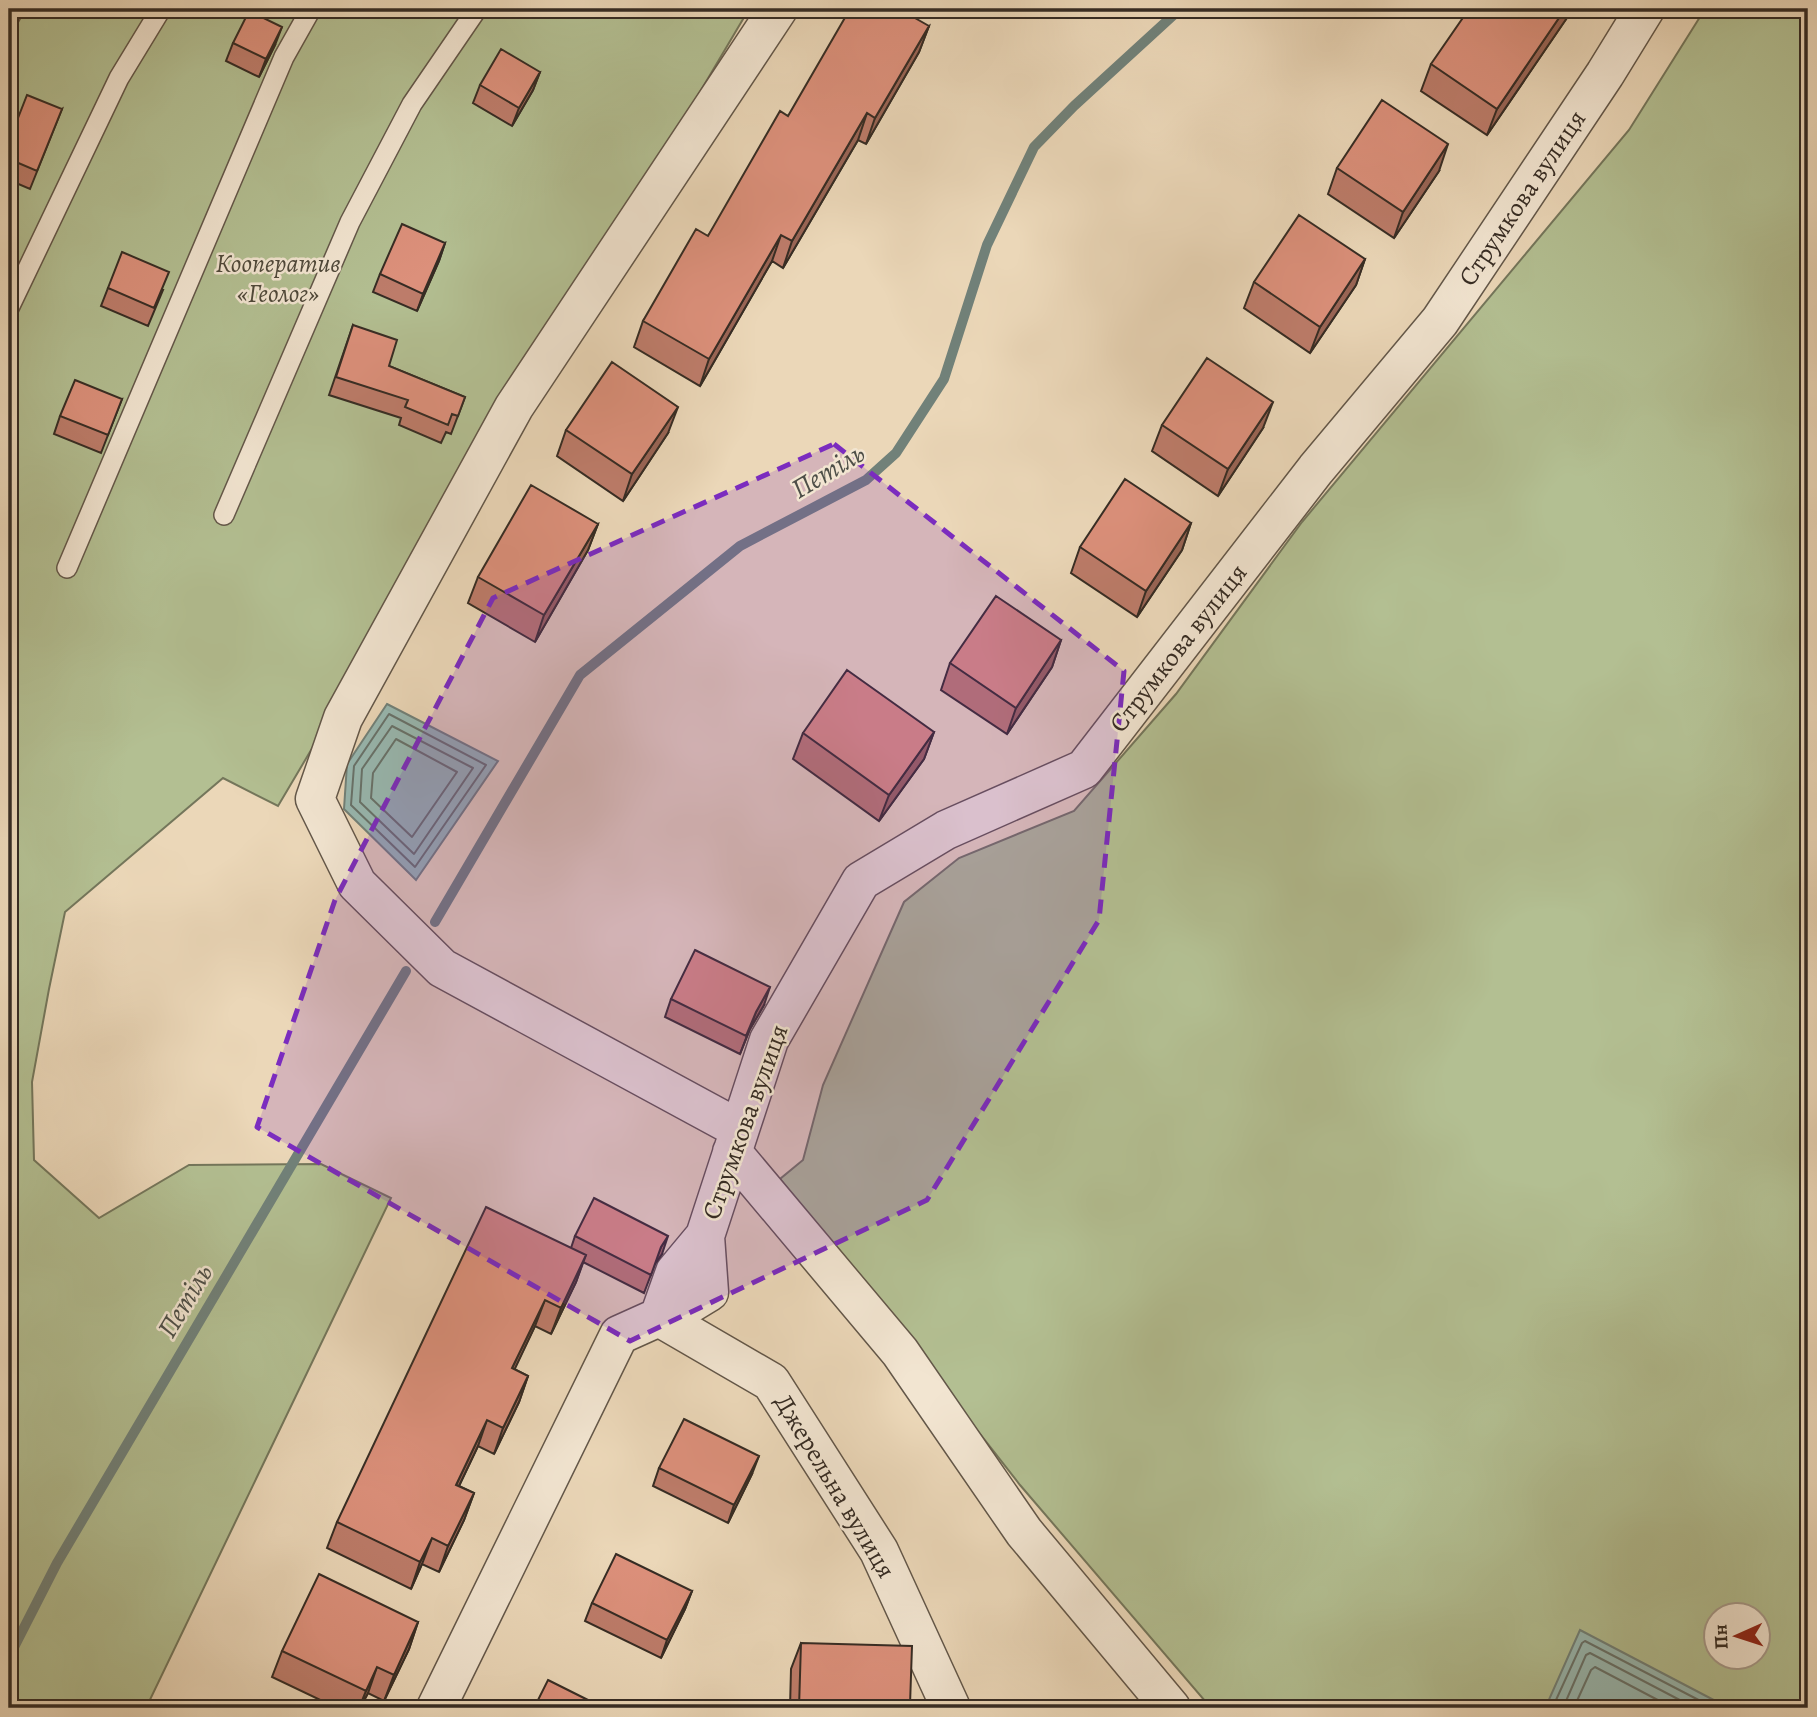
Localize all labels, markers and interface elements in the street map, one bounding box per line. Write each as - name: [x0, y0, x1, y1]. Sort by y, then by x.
- street label: Струмкова вулиця: [1450, 103, 1594, 293]
- park label: Кооператив «Геолог»: [215, 246, 341, 311]
- water label: Петіль: [784, 434, 872, 508]
- street label: Струмкова вулиця: [1101, 556, 1255, 740]
- street label: Струмкова вулиця: [693, 1020, 797, 1224]
- water label: Петіль: [148, 1257, 222, 1345]
- street label: Джерельна вулиця: [766, 1387, 904, 1585]
- north arrow: [1702, 1602, 1772, 1672]
- text: Пн: [1707, 1624, 1735, 1650]

